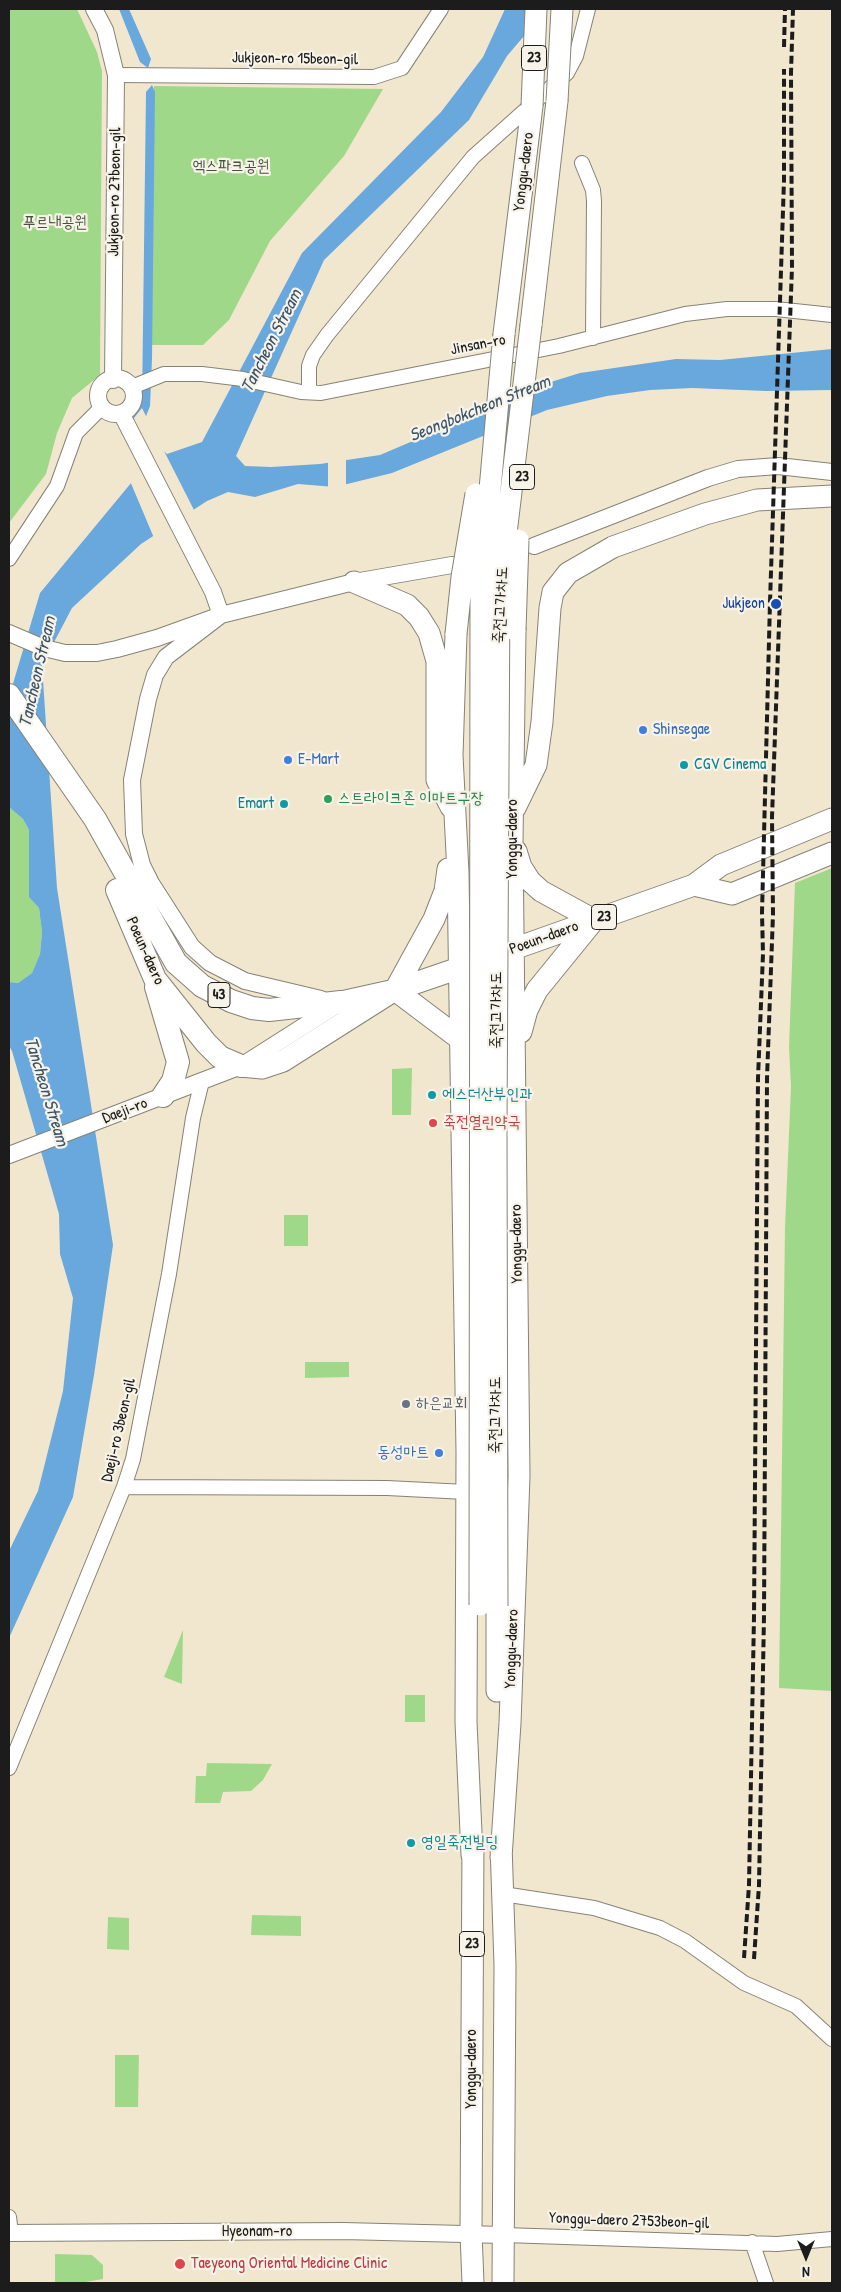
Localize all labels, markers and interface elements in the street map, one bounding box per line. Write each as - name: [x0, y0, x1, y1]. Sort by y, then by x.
- road number: 23: [522, 46, 546, 70]
- street label: Jukjeon-ro 15beon-gil: [232, 48, 358, 70]
- street label: Jukjeon-ro 27beon-gil: [104, 127, 126, 257]
- street label: Yonggu-daero: [510, 131, 538, 213]
- park label: 엑스파크공원: [192, 157, 270, 177]
- park label: 푸르내공원: [23, 213, 87, 233]
- water label: Tancheon Stream: [237, 286, 307, 396]
- street label: Jinsan-ro: [449, 330, 507, 360]
- water label: Seongbokcheon Stream: [406, 371, 554, 447]
- road number: 23: [510, 464, 534, 490]
- street label: 죽전고가차도: [489, 566, 513, 644]
- place label: Jukjeon: [722, 594, 765, 614]
- marker: Jukjeon: [769, 597, 783, 611]
- water label: Tancheon Stream: [15, 615, 61, 729]
- place label: Shinsegae: [653, 720, 710, 740]
- marker: Shinsegae: [637, 724, 649, 736]
- place label: E-Mart: [298, 750, 339, 770]
- marker: E-Mart: [282, 754, 294, 766]
- place label: CGV Cinema: [694, 755, 766, 775]
- marker: CGV Cinema: [678, 759, 690, 771]
- place label: 스트라이크존 이마트구장: [338, 789, 483, 809]
- marker: 스트라이크존 이마트구장: [322, 793, 334, 805]
- place label: Emart: [238, 794, 274, 814]
- marker: Emart: [278, 798, 290, 810]
- street label: Yonggu-daero: [503, 799, 523, 879]
- road number: 23: [592, 904, 616, 930]
- street label: Poeun-daero: [122, 914, 168, 988]
- street label: Poeun-daero: [507, 917, 581, 959]
- street label: 죽전고가차도: [487, 971, 507, 1049]
- road number: 43: [208, 982, 230, 1008]
- water label: Tancheon Stream: [19, 1035, 73, 1149]
- place label: 에스더산부인과: [442, 1085, 532, 1105]
- marker: 에스더산부인과: [426, 1089, 438, 1101]
- street label: Daeji-ro: [100, 1094, 150, 1128]
- place label: 죽전열린약국: [443, 1113, 520, 1133]
- marker: 죽전열린약국: [427, 1117, 439, 1129]
- street label: Yonggu-daero: [507, 1204, 527, 1284]
- street label: Daeji-ro 3beon-gil: [98, 1376, 140, 1484]
- street label: 죽전고가차도: [486, 1376, 506, 1454]
- place label: 하은교회: [416, 1394, 468, 1414]
- marker: 하은교회: [400, 1398, 412, 1410]
- place label: 동성마트: [378, 1443, 429, 1463]
- marker: 동성마트: [433, 1447, 445, 1459]
- street label: Yonggu-daero: [501, 1609, 523, 1689]
- place label: 영일죽전빌딩: [421, 1833, 498, 1853]
- marker: 영일죽전빌딩: [405, 1837, 417, 1849]
- road number: 23: [460, 1932, 484, 1956]
- street label: Yonggu-daero: [462, 2029, 482, 2109]
- street label: Yonggu-daero 2753beon-gil: [548, 2209, 710, 2233]
- street label: Hyeonam-ro: [222, 2222, 292, 2242]
- north arrow: [781, 2232, 831, 2282]
- place label: Taeyeong Oriental Medicine Clinic: [191, 2254, 387, 2274]
- marker: Taeyeong Oriental Medicine Clinic: [173, 2257, 187, 2271]
- text: N: [802, 2263, 810, 2282]

